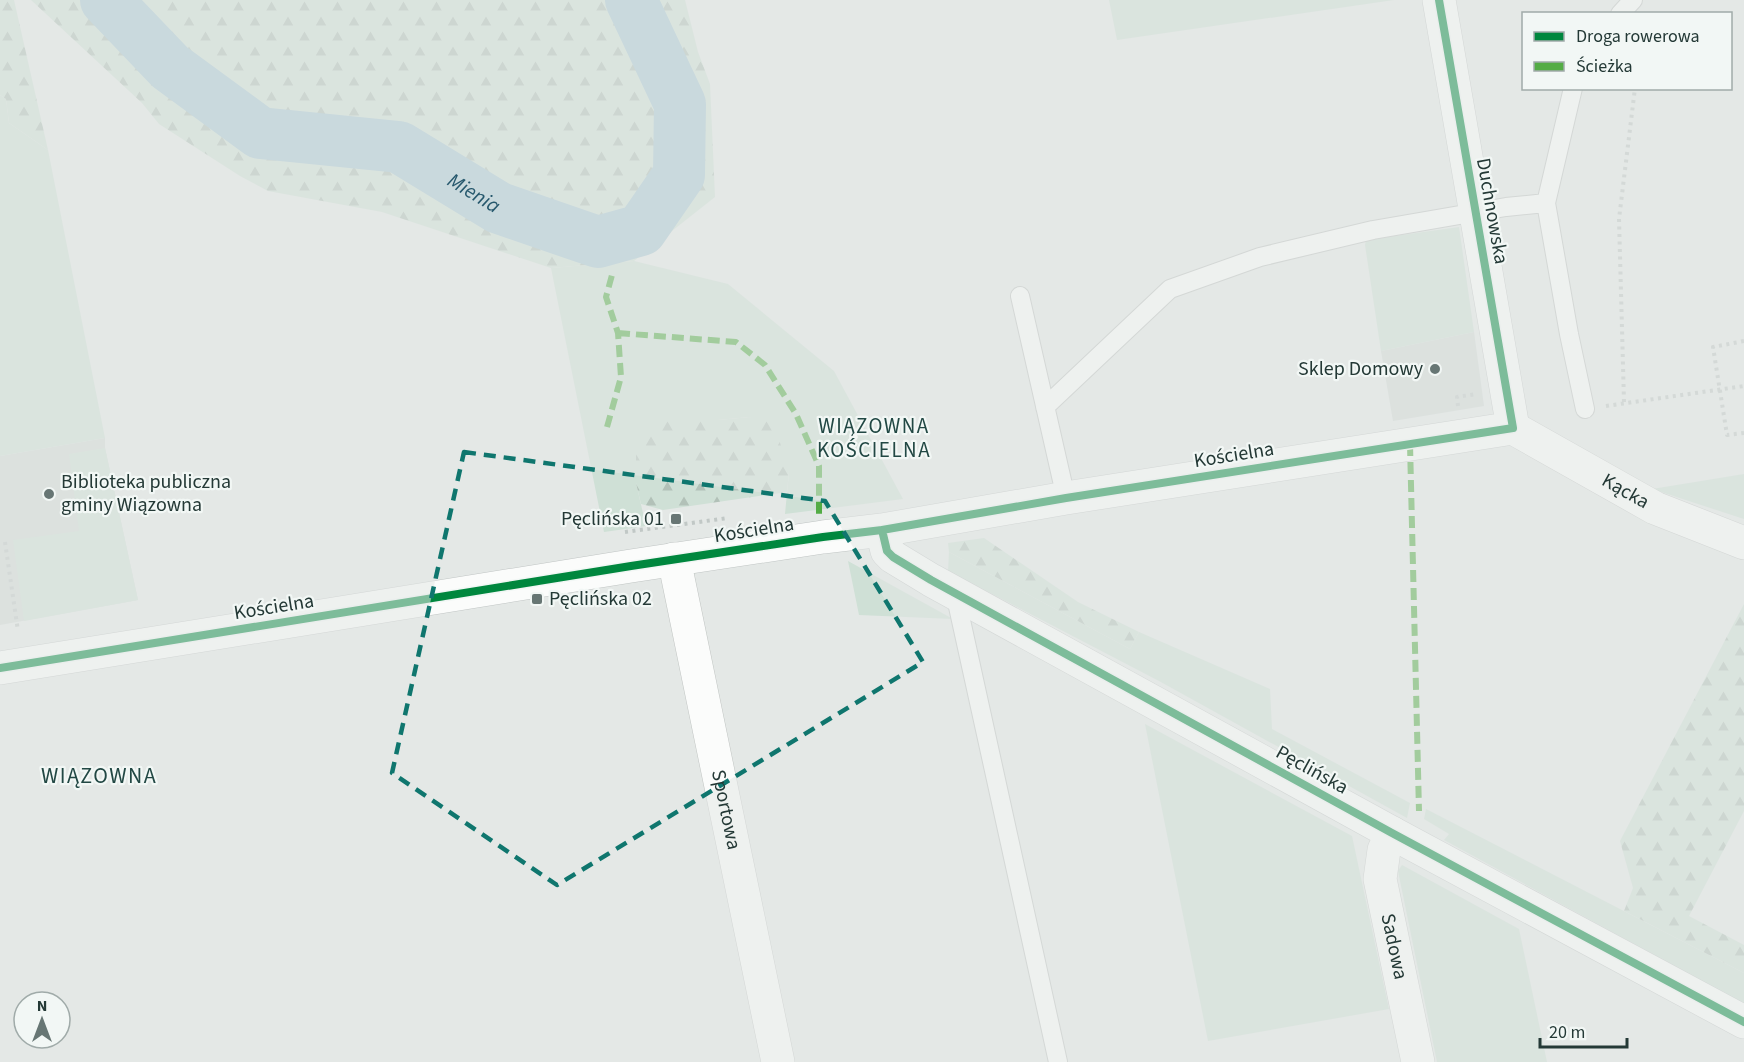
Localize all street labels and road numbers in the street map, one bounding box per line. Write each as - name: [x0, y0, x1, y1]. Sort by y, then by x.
- street label: Duchnowska: [1469, 156, 1515, 266]
- street label: Kościelna: [1192, 435, 1276, 475]
- street label: Kącka: [1596, 467, 1654, 516]
- street label: Kościelna: [712, 510, 796, 550]
- street label: Kościelna: [232, 587, 316, 627]
- street label: Pęclińska: [1271, 739, 1353, 801]
- street label: Sportowa: [704, 767, 748, 852]
- street label: Sadowa: [1374, 911, 1415, 982]

